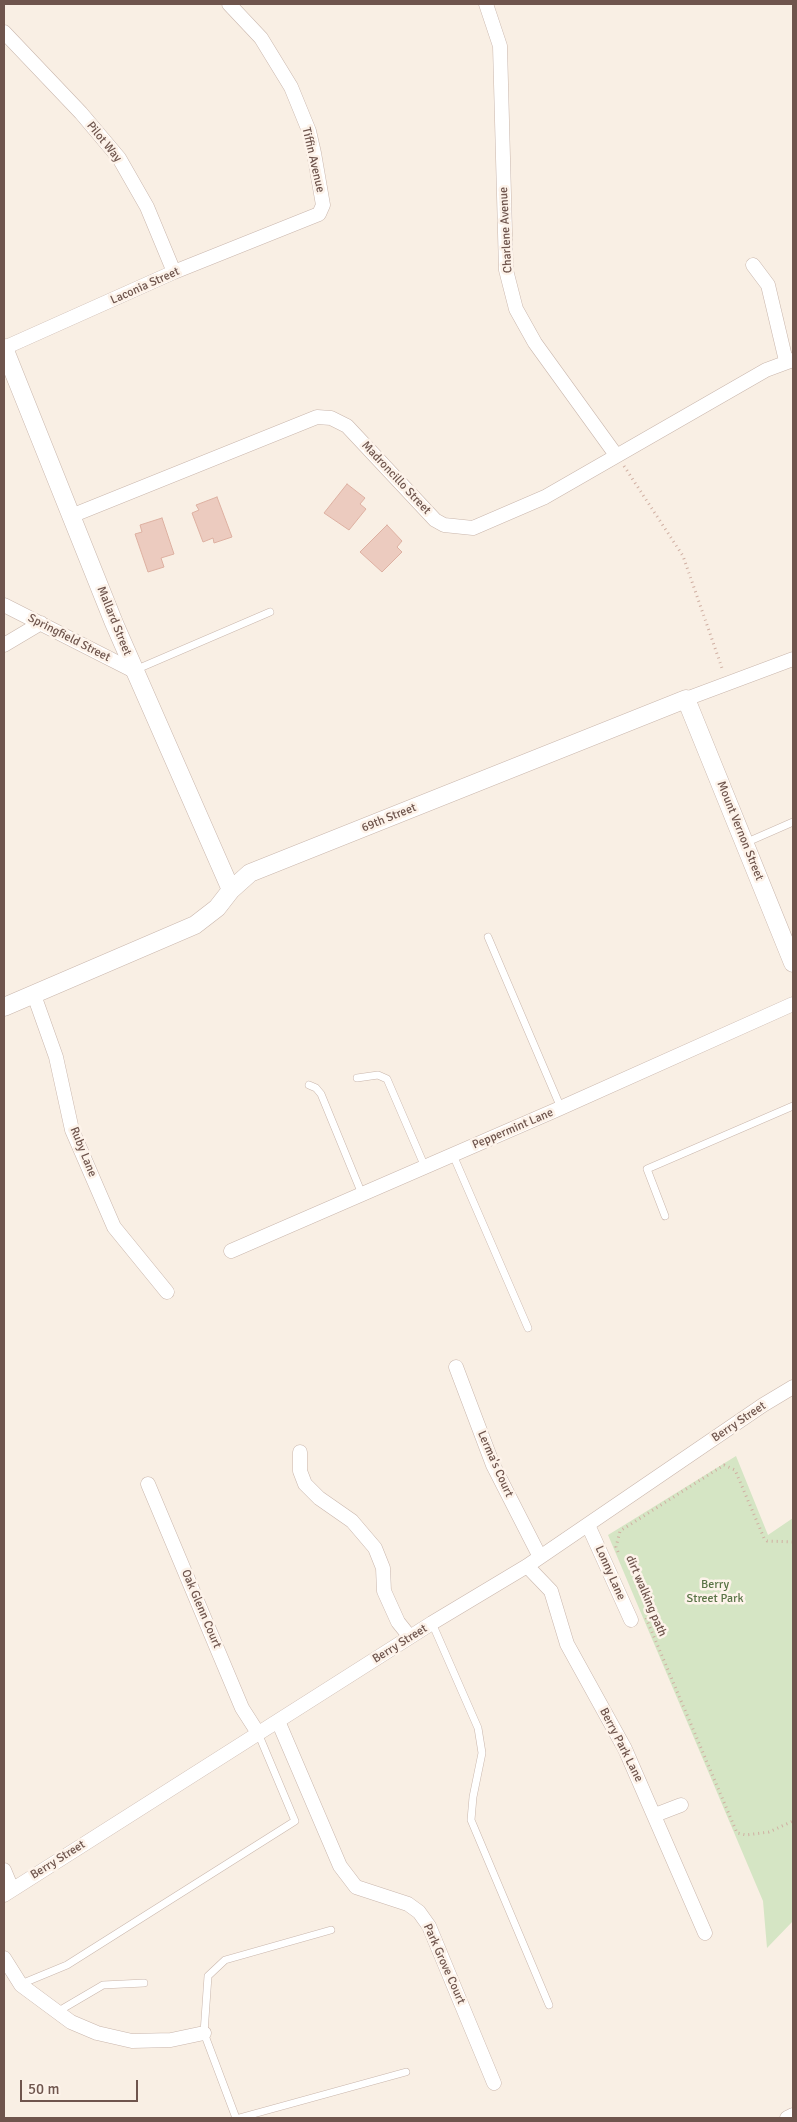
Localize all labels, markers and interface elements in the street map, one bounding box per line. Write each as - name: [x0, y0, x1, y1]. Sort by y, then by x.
- street label: Pilot Way: [83, 119, 125, 165]
- street label: Tiffin Avenue: [299, 126, 327, 194]
- street label: Charlene Avenue: [497, 186, 515, 274]
- street label: Laconia Street: [108, 264, 182, 308]
- street label: Madroncillo Street: [358, 438, 434, 518]
- street label: Mallard Street: [94, 584, 134, 658]
- street label: Springfield Street: [25, 611, 113, 665]
- street label: Mount Vernon Street: [714, 779, 766, 883]
- street label: 69th Street: [360, 801, 418, 835]
- street label: Peppermint Lane: [470, 1105, 556, 1153]
- street label: Ruby Lane: [66, 1125, 100, 1179]
- street label: Berry Street: [709, 1399, 769, 1445]
- street label: Lerma's Court: [474, 1429, 516, 1499]
- street label: Lonny Lane: [592, 1544, 628, 1602]
- street label: dirt walking path: [622, 1553, 670, 1639]
- street label: Oak Glenn Court: [178, 1567, 224, 1651]
- park label: Berry Street Park: [687, 1578, 743, 1606]
- street label: Berry Street: [370, 1621, 430, 1667]
- street label: Berry Park Lane: [596, 1706, 646, 1784]
- street label: Berry Street: [28, 1837, 88, 1883]
- street label: Park Grove Court: [420, 1922, 468, 2006]
- scale bar: [22, 2070, 140, 2102]
- text: 50 m: [28, 2080, 59, 2098]

